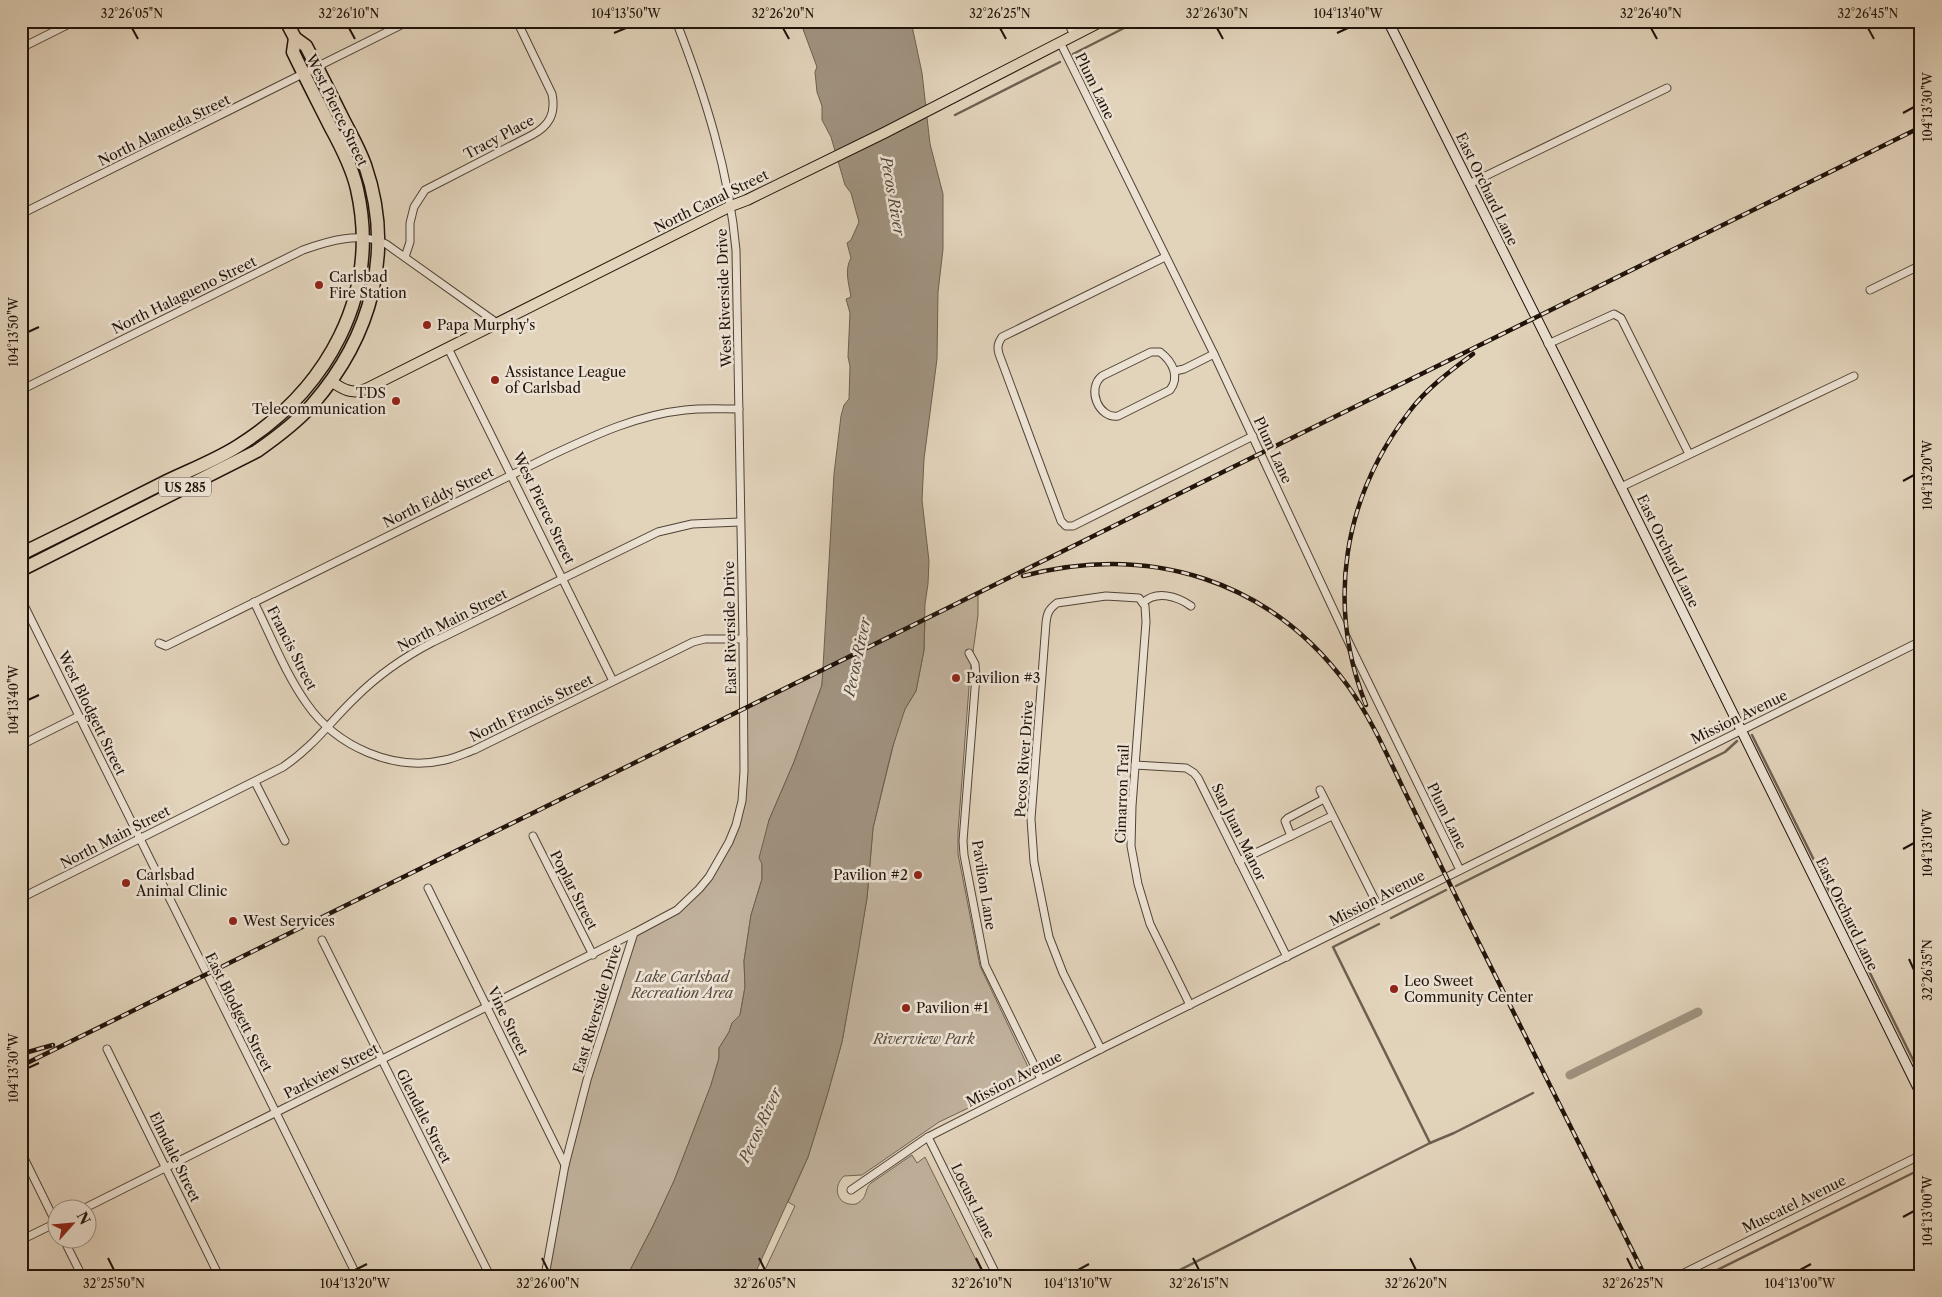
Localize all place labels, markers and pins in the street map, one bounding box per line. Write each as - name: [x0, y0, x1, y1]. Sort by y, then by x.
- place label: Carlsbad Fire Station: [329, 268, 407, 302]
- marker: Carlsbad Fire Station: [313, 279, 325, 291]
- place label: Papa Murphy's: [437, 316, 535, 334]
- marker: Papa Murphy's: [421, 319, 433, 331]
- place label: Assistance League of Carlsbad: [504, 363, 626, 397]
- marker: Assistance League of Carlsbad: [489, 374, 501, 386]
- place label: TDS Telecommunication: [252, 384, 386, 418]
- marker: TDS Telecommunication: [390, 395, 402, 407]
- place label: Pavilion #3: [966, 669, 1040, 687]
- marker: Pavilion #3: [950, 672, 962, 684]
- place label: Carlsbad Animal Clinic: [135, 866, 227, 900]
- place label: Pavilion #2: [833, 866, 908, 884]
- marker: Pavilion #2: [912, 869, 924, 881]
- marker: Carlsbad Animal Clinic: [120, 877, 132, 889]
- place label: West Services: [242, 912, 335, 930]
- marker: West Services: [227, 915, 239, 927]
- place label: Leo Sweet Community Center: [1404, 972, 1533, 1006]
- marker: Leo Sweet Community Center: [1388, 983, 1400, 995]
- place label: Pavilion #1: [916, 999, 989, 1017]
- marker: Pavilion #1: [900, 1002, 912, 1014]

